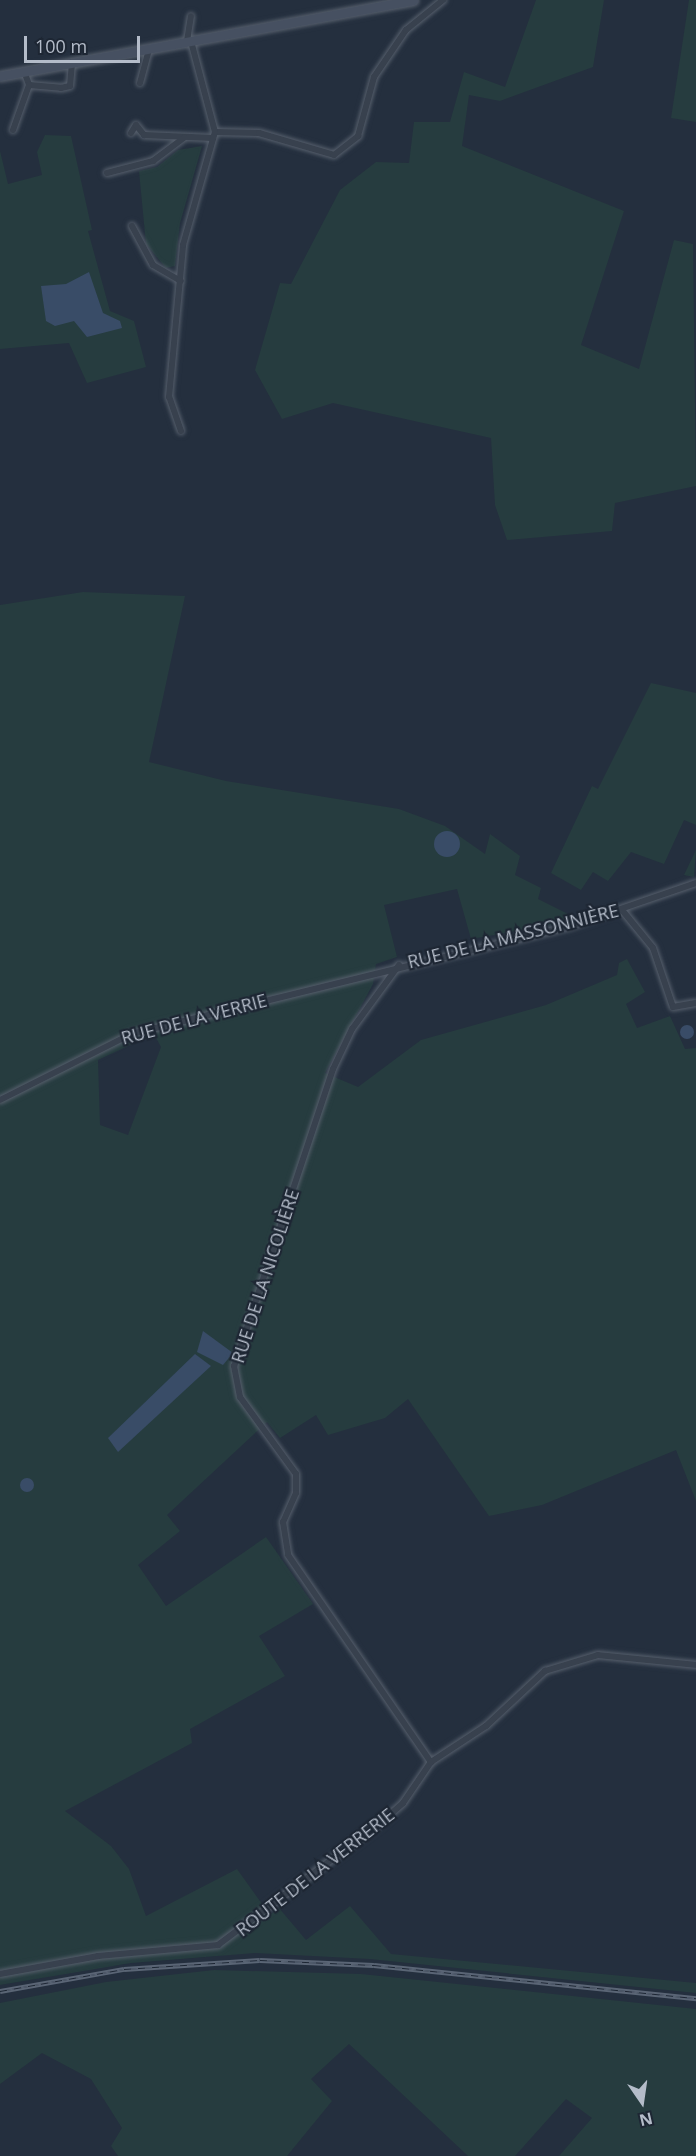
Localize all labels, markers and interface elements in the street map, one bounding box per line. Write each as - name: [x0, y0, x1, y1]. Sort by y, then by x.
- scale bar: [27, 24, 142, 62]
- text: 100 m: [35, 34, 87, 58]
- street label: RUE DE LA MASSONNIÈRE: [405, 899, 621, 973]
- street label: RUE DE LA VERRIE: [119, 989, 269, 1049]
- street label: RUE DE LA NICOLIÈRE: [227, 1186, 303, 1366]
- street label: ROUTE DE LA VERRERIE: [231, 1803, 399, 1941]
- north arrow: [612, 2072, 672, 2132]
- text: N: [637, 2107, 655, 2132]

